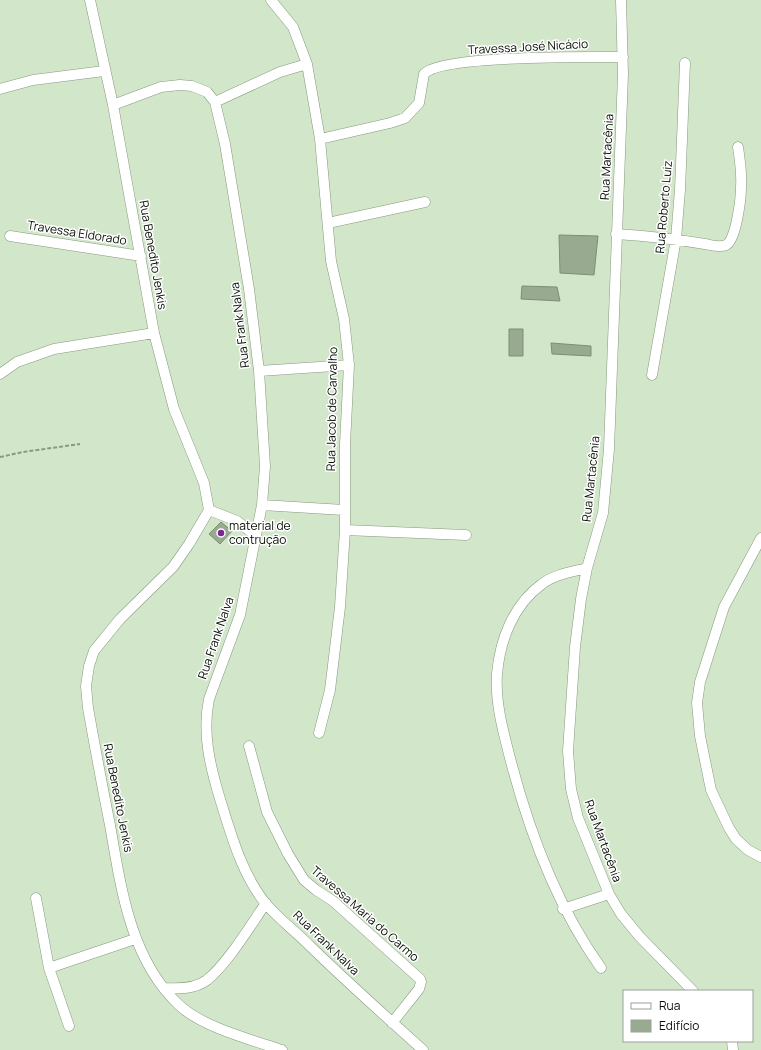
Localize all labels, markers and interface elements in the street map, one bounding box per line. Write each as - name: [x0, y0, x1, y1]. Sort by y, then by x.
- street label: Travessa José Nicácio: [467, 35, 589, 58]
- street label: Rua Martacênia: [596, 113, 617, 201]
- street label: Rua Roberto Luiz: [651, 160, 676, 254]
- street label: Rua Benedito Jenkis: [136, 199, 171, 311]
- street label: Travessa Eldorado: [26, 216, 128, 249]
- street label: Rua Frank Nalva: [226, 281, 253, 369]
- street label: Rua Jacob de Carvalho: [322, 347, 341, 471]
- street label: Rua Martacênia: [578, 435, 603, 523]
- place label: material de contrução: [229, 517, 291, 548]
- marker: material de contrução: [216, 528, 226, 538]
- street label: Rua Frank Nalva: [193, 594, 238, 681]
- street label: Rua Benedito Jenkis: [100, 742, 137, 854]
- street label: Rua Martacênia: [581, 797, 626, 884]
- street label: Travessa Maria do Carmo: [308, 862, 423, 965]
- street label: Rua Frank Nalva: [289, 907, 363, 979]
- legend: [623, 990, 753, 1042]
- text: Rua: [659, 997, 680, 1014]
- text: Edifício: [659, 1017, 699, 1034]

